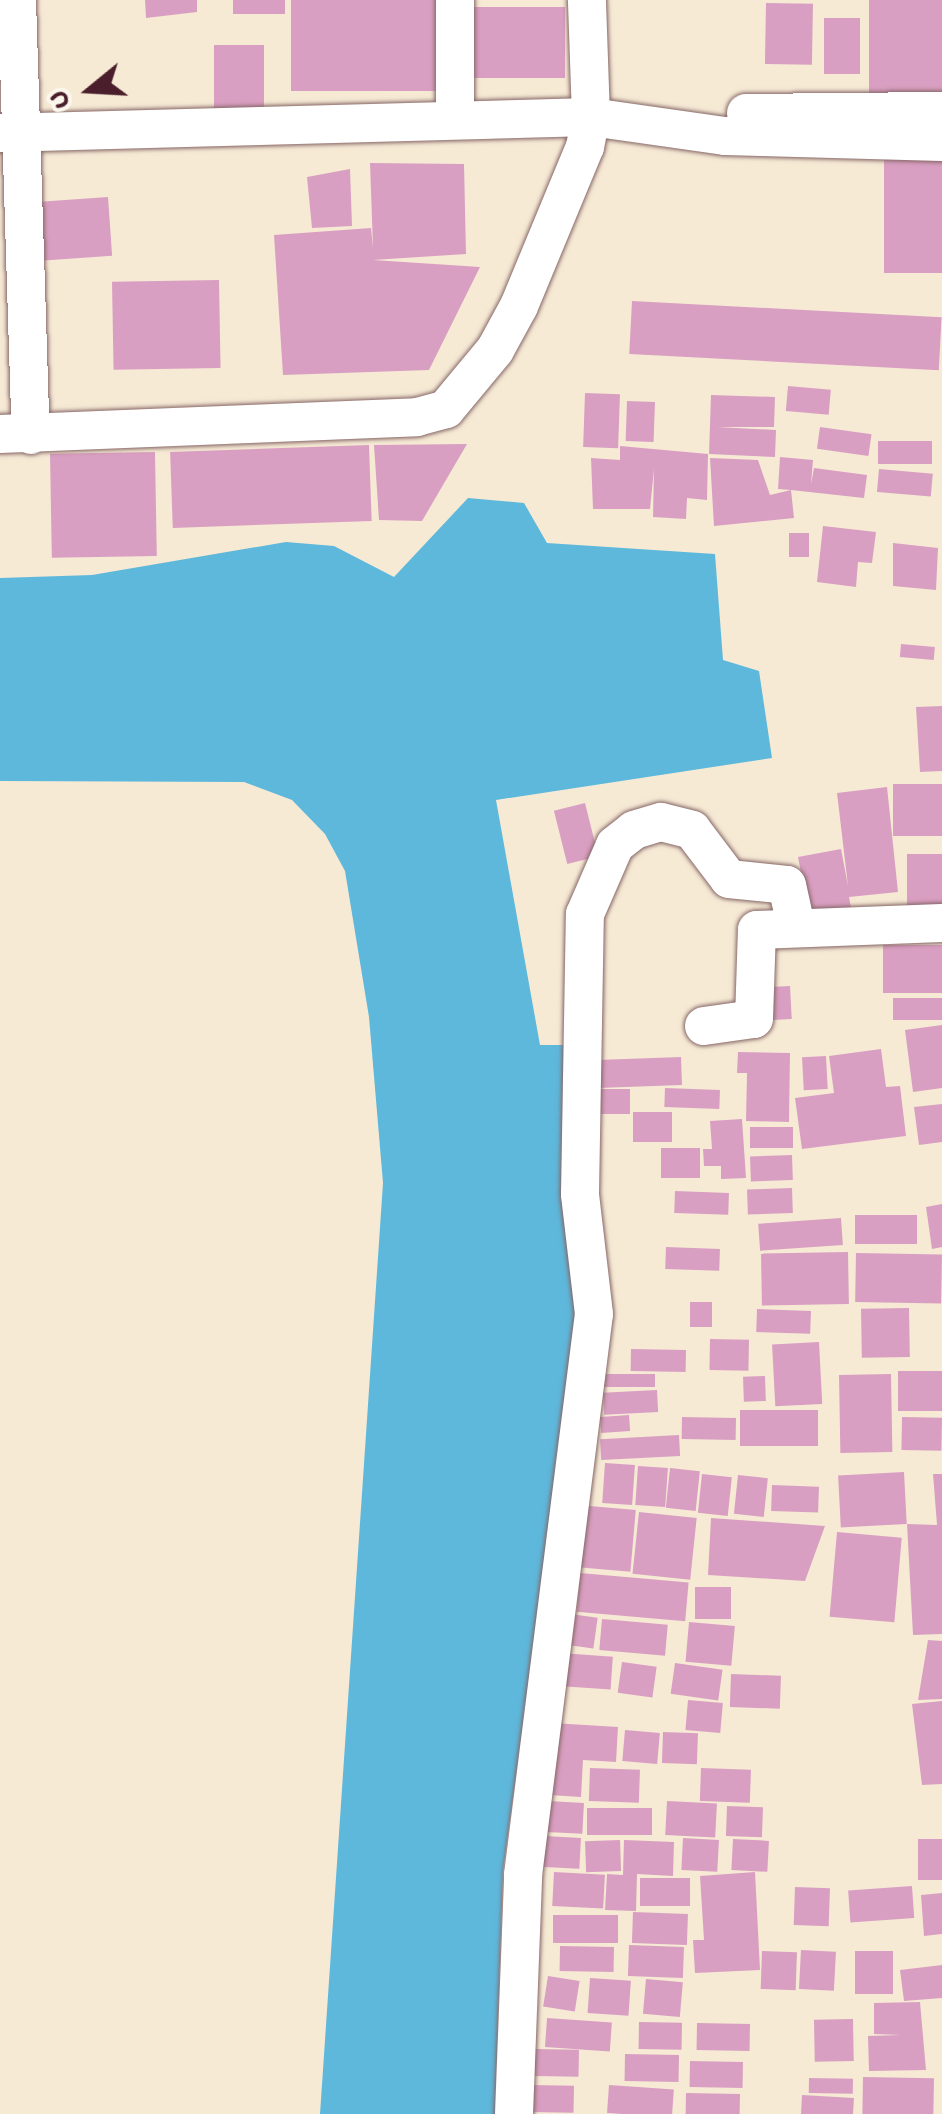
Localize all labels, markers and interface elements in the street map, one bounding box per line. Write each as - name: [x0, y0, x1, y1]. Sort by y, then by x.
- north arrow: [40, 40, 140, 140]
- text: U: [43, 87, 79, 112]

